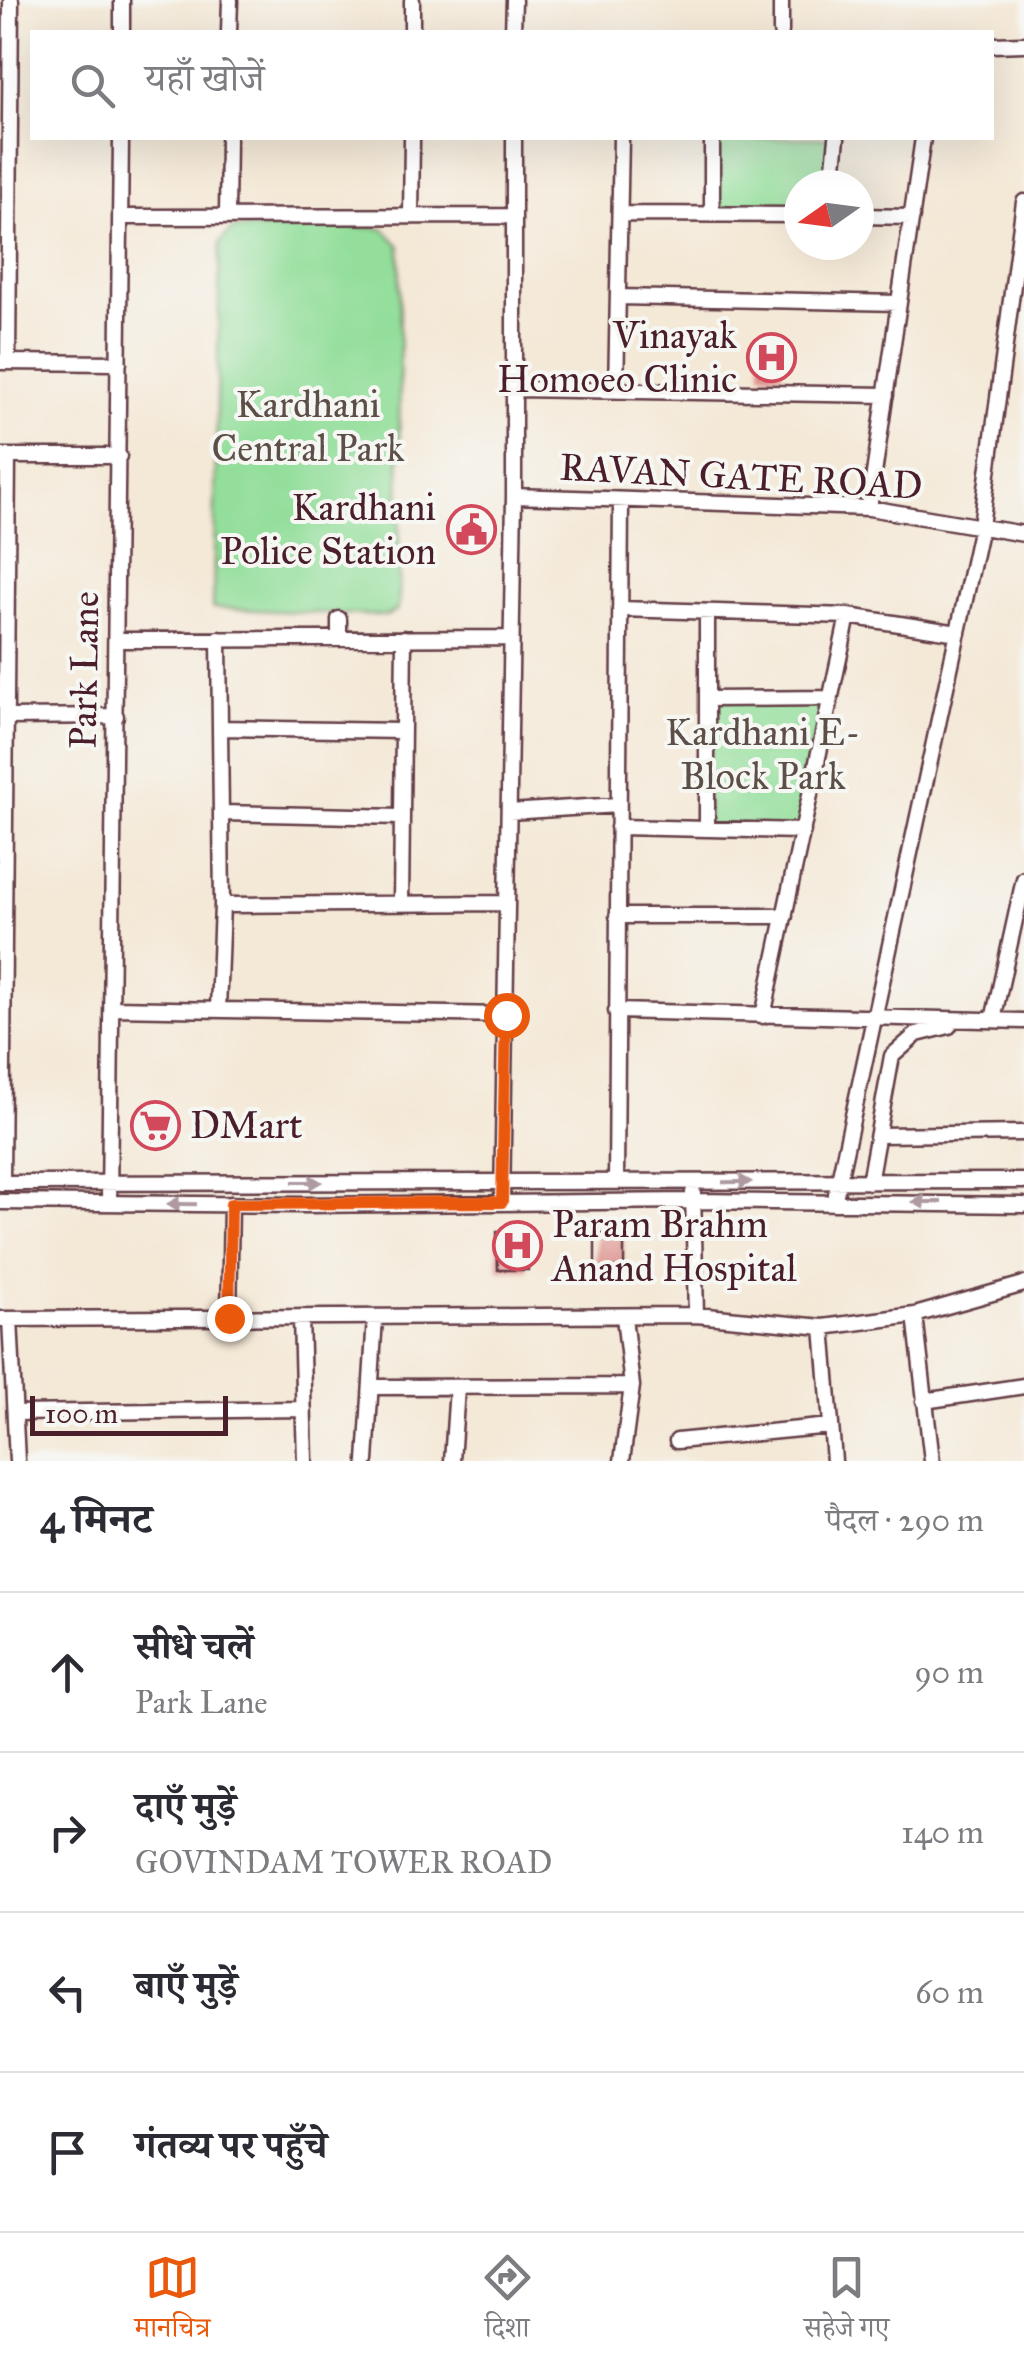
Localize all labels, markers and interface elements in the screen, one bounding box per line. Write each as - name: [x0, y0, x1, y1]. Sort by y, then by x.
- search box: [30, 30, 994, 140]
- text: यहाँ खोजें: [145, 55, 264, 101]
- icon: search: [65, 58, 120, 113]
- north arrow: [784, 170, 874, 260]
- place label: Vinayak Homoeo Clinic: [497, 312, 737, 402]
- hospital icon: Vinayak Homoeo Clinic: [746, 331, 798, 383]
- park label: Kardhani Central Park: [211, 381, 405, 471]
- street label: RAVAN GATE ROAD: [558, 444, 924, 508]
- place label: Kardhani Police Station: [220, 484, 436, 574]
- public building icon: Kardhani Police Station: [445, 503, 497, 555]
- street label: Park Lane: [60, 591, 108, 749]
- park label: Kardhani E- Block Park: [665, 709, 861, 799]
- route start: [484, 993, 530, 1039]
- supermarket icon: DMart: [129, 1099, 181, 1151]
- place label: DMart: [190, 1102, 302, 1148]
- one-way arrow: [292, 1174, 324, 1190]
- one-way arrow: [722, 1174, 754, 1190]
- one-way arrow: [910, 1194, 942, 1210]
- one-way arrow: [165, 1196, 197, 1212]
- place label: Param Brahm Anand Hospital: [550, 1201, 797, 1291]
- hospital icon: Param Brahm Anand Hospital: [491, 1220, 543, 1272]
- route end: [207, 1296, 253, 1342]
- scale bar: [30, 1391, 228, 1436]
- text: 100 m: [45, 1396, 118, 1431]
- text: 4 मिनट: [40, 1493, 152, 1545]
- text: पैदल · 290 m: [826, 1501, 984, 1540]
- text: सीधे चलें: [135, 1623, 253, 1669]
- icon: ahead: [40, 1645, 95, 1700]
- text: 90 m: [914, 1653, 984, 1692]
- text: Park Lane: [135, 1683, 268, 1722]
- text: दाएँ मुड़ें: [135, 1783, 236, 1829]
- icon: right: [40, 1805, 95, 1860]
- text: 140 m: [901, 1813, 984, 1852]
- text: GOVINDAM TOWER ROAD: [135, 1843, 552, 1882]
- text: बाएँ मुड़ें: [135, 1962, 237, 2008]
- icon: left: [40, 1965, 95, 2020]
- text: 60 m: [915, 1973, 984, 2012]
- text: गंतव्य पर पहुँचे: [135, 2122, 327, 2168]
- icon: arrive: [40, 2125, 95, 2180]
- tab: मानचित्र: [135, 2250, 210, 2355]
- tab: दिशा: [480, 2250, 535, 2355]
- tab: सहेजे गए: [804, 2250, 889, 2355]

